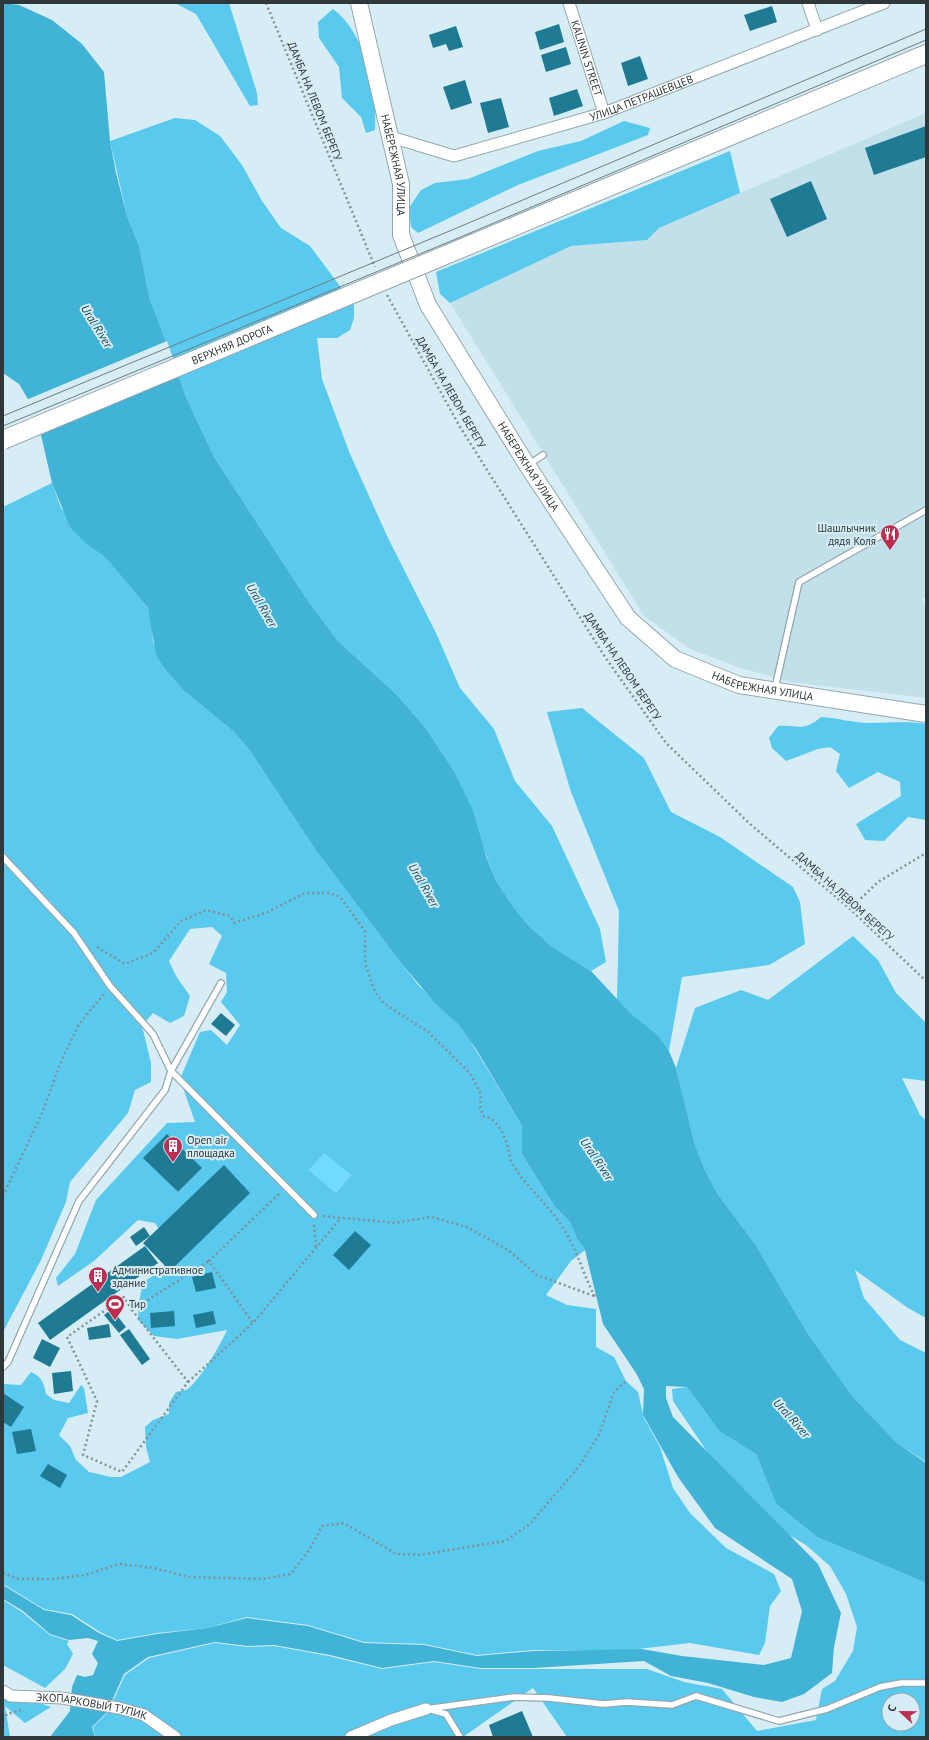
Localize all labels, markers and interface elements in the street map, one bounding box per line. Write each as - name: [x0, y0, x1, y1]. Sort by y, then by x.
- street label: KALININ STREET: [568, 18, 605, 98]
- street label: ДАМБА НА ЛЕВОМ БЕРЕГУ: [285, 39, 346, 163]
- street label: УЛИЦА ПЕТРАШЕВЦЕВ: [588, 72, 695, 124]
- street label: НАБЕРЕЖНАЯ УЛИЦА: [378, 113, 408, 217]
- water label: Ural River: [78, 302, 117, 351]
- street label: ВЕРХНЯЯ ДОРОГА: [189, 321, 275, 367]
- street label: ДАМБА НА ЛЕВОМ БЕРЕГУ: [413, 333, 489, 451]
- street label: НАБЕРЕЖНАЯ УЛИЦА: [495, 419, 563, 514]
- place label: Шашлычник дядя Коля: [817, 521, 877, 548]
- restaurant icon: Шашлычник дядя Коля: [879, 523, 901, 551]
- water label: Ural River: [244, 580, 281, 630]
- street label: ДАМБА НА ЛЕВОМ БЕРЕГУ: [582, 609, 665, 723]
- street label: НАБЕРЕЖНАЯ УЛИЦА: [710, 668, 815, 704]
- street label: ДАМБА НА ЛЕВОМ БЕРЕГУ: [793, 848, 898, 944]
- water label: Ural River: [406, 860, 443, 910]
- place label: Open air площадка: [187, 1133, 235, 1160]
- building icon: Open air площадка: [162, 1135, 184, 1163]
- water label: Ural River: [577, 1135, 617, 1184]
- place label: Административное здание: [112, 1263, 204, 1290]
- building icon: Административное здание: [87, 1265, 109, 1293]
- sports icon: Тир: [104, 1293, 126, 1321]
- place label: Тир: [129, 1297, 146, 1311]
- water label: Ural River: [770, 1395, 814, 1442]
- street label: ЭКОПАРКОВЫЙ ТУПИК: [36, 1690, 149, 1723]
- north arrow: [881, 1692, 921, 1732]
- text: С: [884, 1703, 899, 1714]

